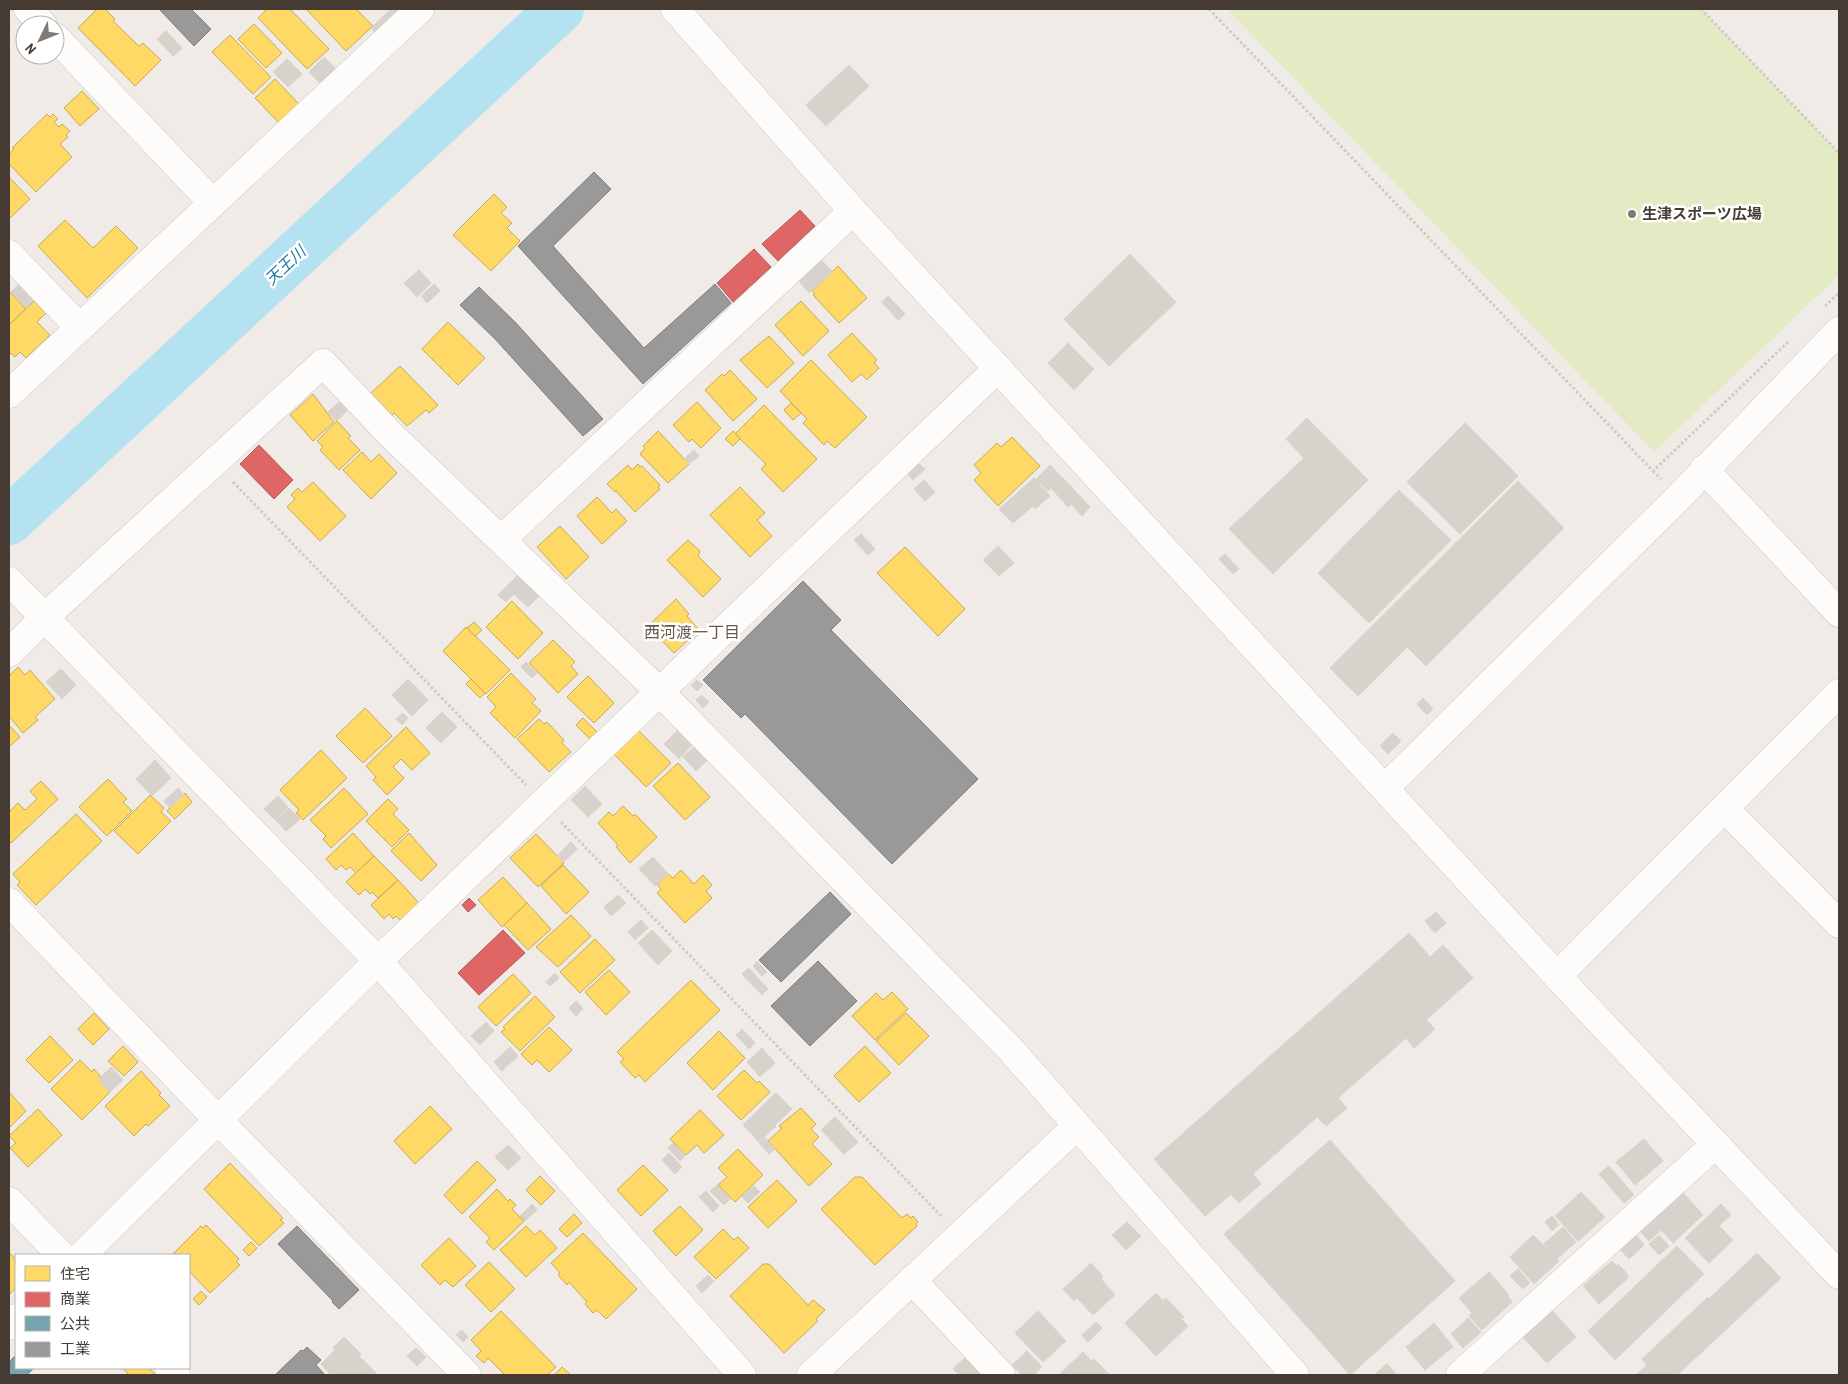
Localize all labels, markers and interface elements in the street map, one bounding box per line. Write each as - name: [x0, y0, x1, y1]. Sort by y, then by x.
- north arrow: [15, 15, 65, 65]
- text: N: [21, 40, 40, 58]
- place label: 生津スポーツ広場: [1642, 203, 1762, 224]
- marker: 生津スポーツ広場: [1626, 208, 1638, 220]
- water label: 天王川: [260, 239, 312, 289]
- district label: 西河渡一丁目: [644, 621, 740, 643]
- legend: [15, 1254, 190, 1369]
- text: 住宅: [60, 1263, 90, 1284]
- text: 商業: [60, 1288, 90, 1309]
- text: 公共: [60, 1313, 90, 1334]
- text: 工業: [60, 1338, 90, 1359]

